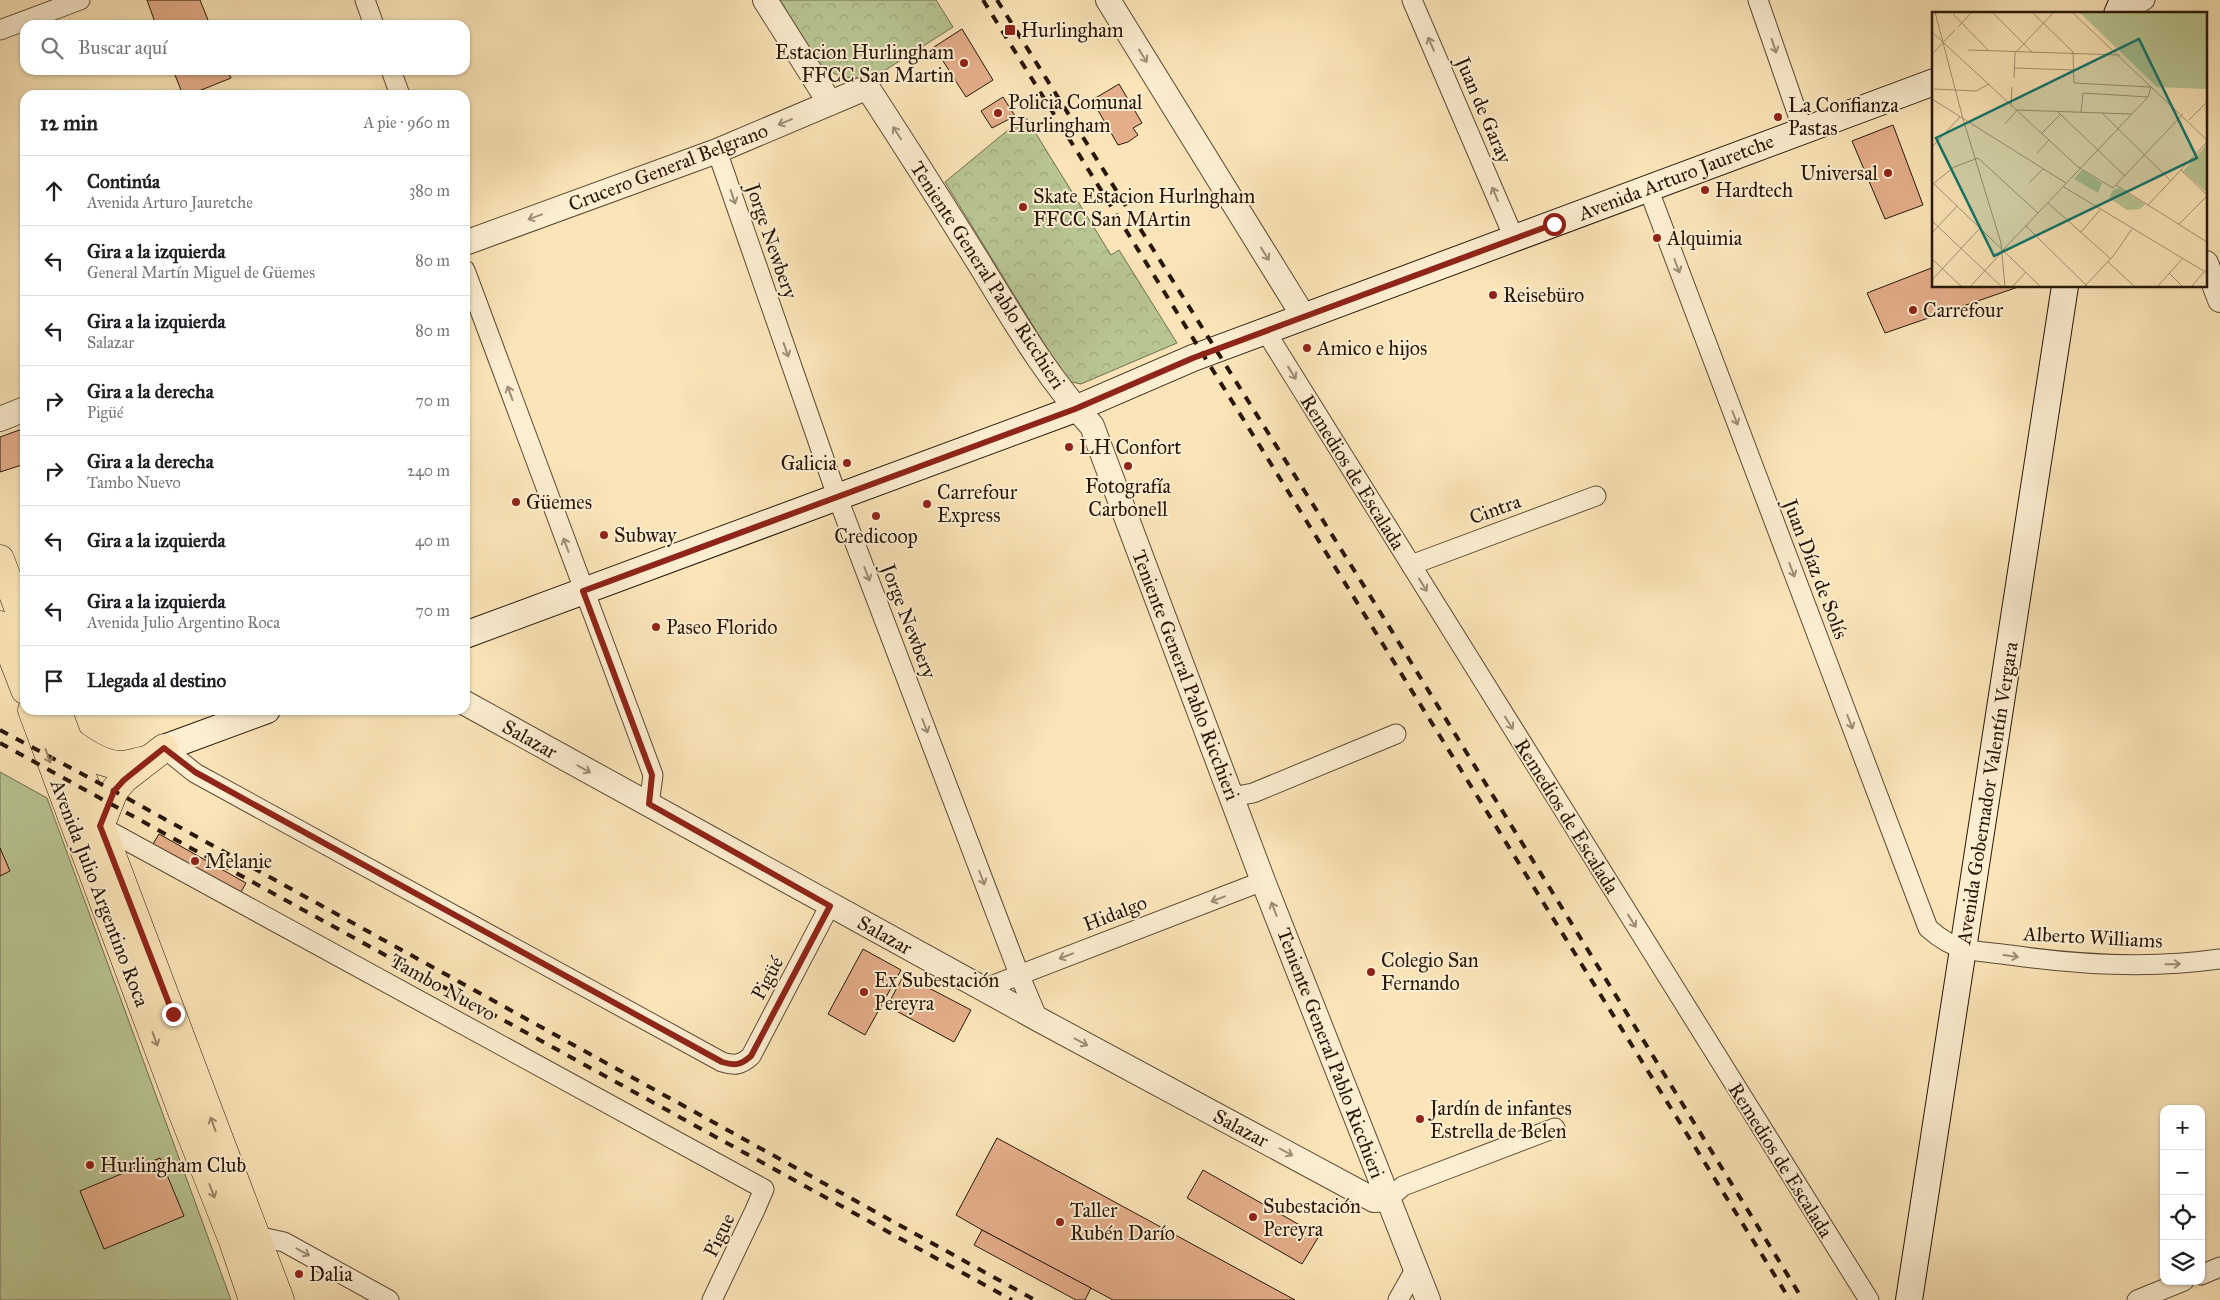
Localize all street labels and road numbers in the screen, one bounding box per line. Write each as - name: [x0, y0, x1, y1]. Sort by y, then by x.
- street label: Juan de Garay: [1449, 52, 1517, 168]
- street label: Crucero General Belgrano: [565, 118, 771, 217]
- street label: Avenida Arturo Jauretche: [1574, 129, 1777, 227]
- street label: Teniente General Pablo Ricchieri: [905, 157, 1071, 394]
- street label: Jorge Newbery: [739, 178, 803, 303]
- street label: Remedios de Escalada: [1296, 390, 1411, 554]
- street label: Cintra: [1466, 488, 1524, 529]
- street label: Juan Díaz de Solís: [1777, 494, 1854, 643]
- street label: Teniente General Pablo Ricchieri: [1127, 546, 1245, 804]
- street label: Jorge Newbery: [875, 559, 942, 682]
- street label: Avenida Gobernador Valentín Vergara: [1951, 639, 2024, 947]
- street label: Salazar: [498, 714, 562, 764]
- street label: Remedios de Escalada: [1510, 734, 1625, 898]
- street label: Avenida Julio Argentino Roca: [44, 775, 155, 1011]
- street label: Hidalgo: [1080, 890, 1151, 937]
- street label: Salazar: [853, 910, 917, 960]
- street label: Alberto Williams: [2022, 921, 2163, 953]
- street label: Teniente General Pablo Ricchieri: [1272, 924, 1390, 1182]
- street label: Tambo Nuevo: [386, 948, 500, 1026]
- street label: Pigüé: [746, 952, 789, 1004]
- street label: Remedios de Escalada: [1724, 1078, 1839, 1242]
- street label: Salazar: [1209, 1104, 1273, 1153]
- street label: Pigue: [698, 1209, 741, 1261]

